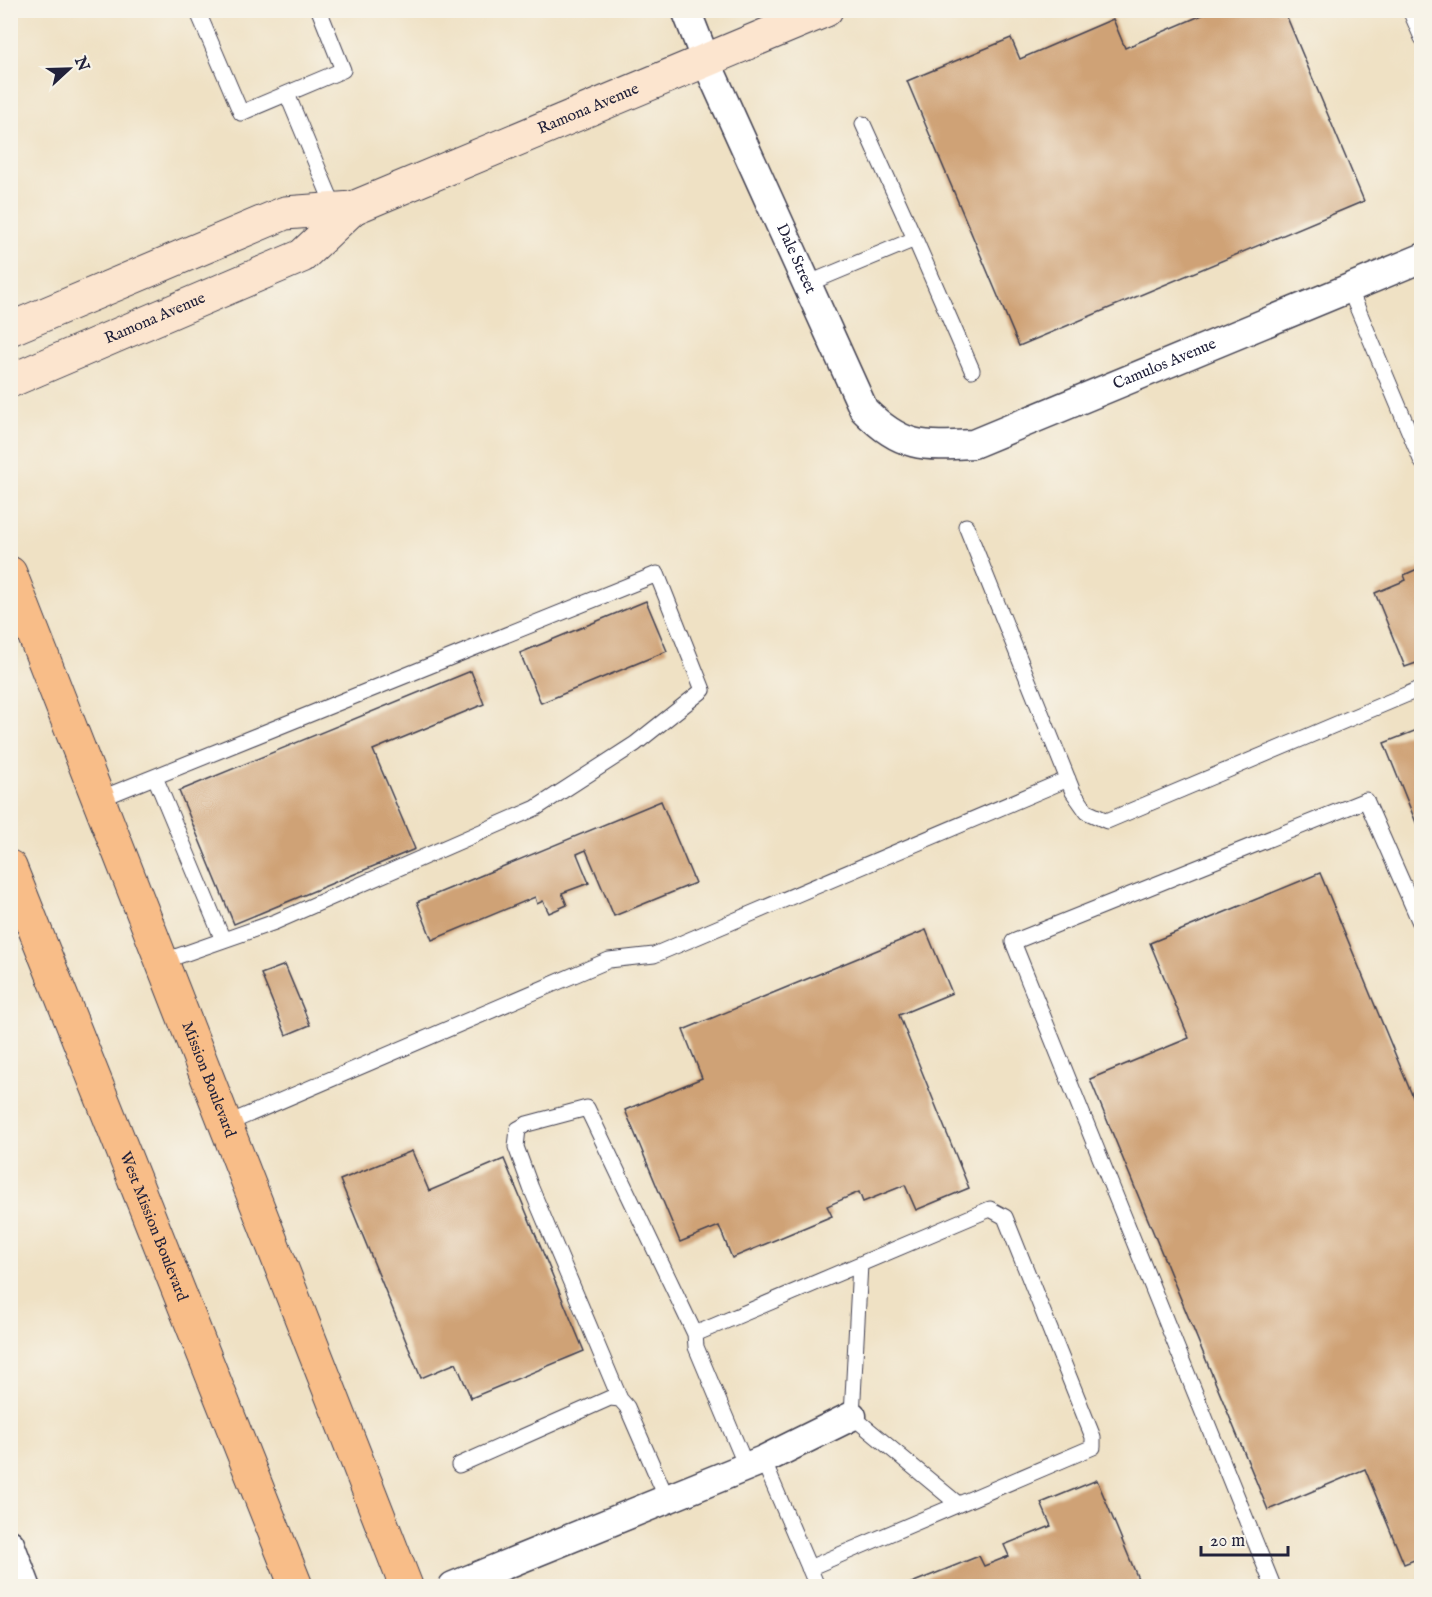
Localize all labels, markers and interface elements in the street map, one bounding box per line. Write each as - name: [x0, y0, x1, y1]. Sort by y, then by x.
- north arrow: [39, 39, 99, 99]
- text: N: [69, 53, 93, 74]
- street label: Ramona Avenue: [535, 79, 642, 139]
- street label: Dale Street: [771, 221, 820, 297]
- street label: Ramona Avenue: [102, 288, 209, 349]
- street label: Camulos Avenue: [1110, 334, 1219, 395]
- street label: Mission Boulevard: [176, 1019, 240, 1141]
- street label: West Mission Boulevard: [114, 1149, 192, 1305]
- scale bar: [1201, 1519, 1288, 1557]
- text: 20 m: [1210, 1530, 1245, 1553]

